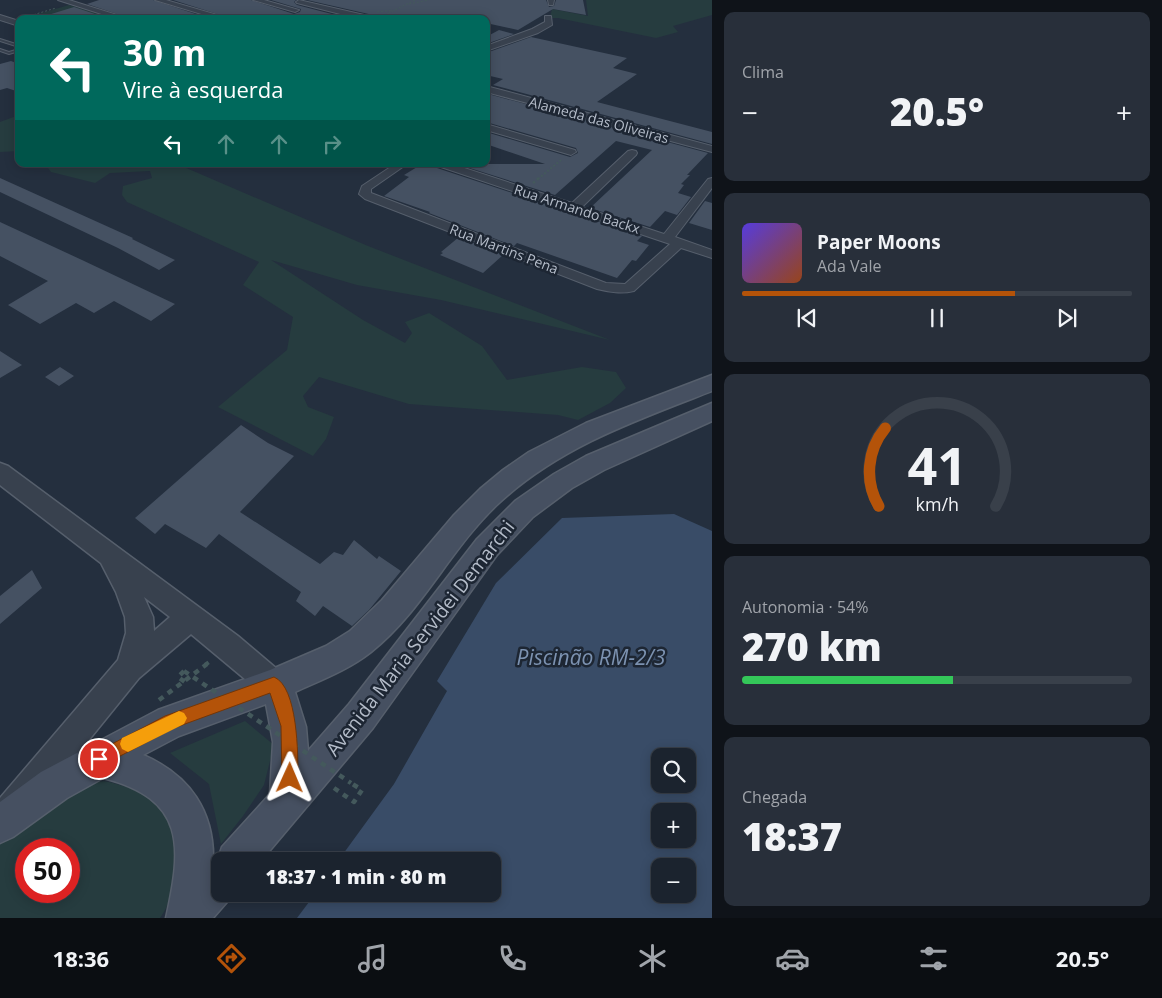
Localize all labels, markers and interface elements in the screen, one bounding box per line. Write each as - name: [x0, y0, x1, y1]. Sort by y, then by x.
- text: 30 m: [123, 29, 206, 76]
- icon: left: [40, 35, 105, 100]
- text: Clima: [742, 61, 784, 83]
- text: Vire à esquerda: [123, 74, 284, 104]
- text: 20.5°: [890, 85, 984, 137]
- street label: Alameda das Oliveiras: [527, 92, 672, 147]
- text: −: [742, 93, 758, 131]
- text: +: [1116, 93, 1132, 131]
- icon: left: [159, 130, 187, 158]
- icon: ahead: [212, 130, 240, 158]
- icon: ahead: [265, 130, 293, 158]
- icon: right: [318, 130, 346, 158]
- street label: Rua Armando Backx: [512, 179, 643, 238]
- street label: Rua Martins Pena: [447, 219, 561, 278]
- text: Paper Moons: [817, 229, 941, 255]
- text: Ada Vale: [817, 255, 881, 277]
- icon: previous: [793, 304, 821, 332]
- icon: pause: [923, 304, 951, 332]
- icon: next: [1053, 304, 1081, 332]
- text: 41: [907, 429, 967, 500]
- text: km/h: [915, 492, 959, 516]
- street label: Avenida Maria Servidei Demarchi: [320, 515, 520, 761]
- text: Autonomia · 54%: [742, 596, 868, 618]
- text: 270 km: [742, 620, 882, 672]
- water label: Piscinão RM-2/3: [517, 643, 666, 671]
- pin: [78, 738, 120, 780]
- icon: arrive: [85, 745, 113, 773]
- map controls: [651, 748, 696, 903]
- button: search: [651, 748, 696, 793]
- position arrow: [263, 751, 315, 803]
- text: Chegada: [742, 786, 807, 808]
- button: +: [651, 803, 696, 848]
- text: 18:37: [742, 810, 842, 862]
- speed limit sign: 50: [15, 838, 80, 903]
- button: −: [651, 858, 696, 903]
- text: 18:37 · 1 min · 80 m: [266, 864, 446, 890]
- icon: directions: [214, 941, 249, 976]
- icon: music: [355, 941, 390, 976]
- icon: phone: [495, 941, 530, 976]
- icon: climate: [635, 941, 670, 976]
- icon: car: [775, 941, 810, 976]
- icon: filters: [916, 941, 951, 976]
- text: 18:36: [53, 943, 109, 973]
- text: 20.5°: [1056, 943, 1109, 973]

